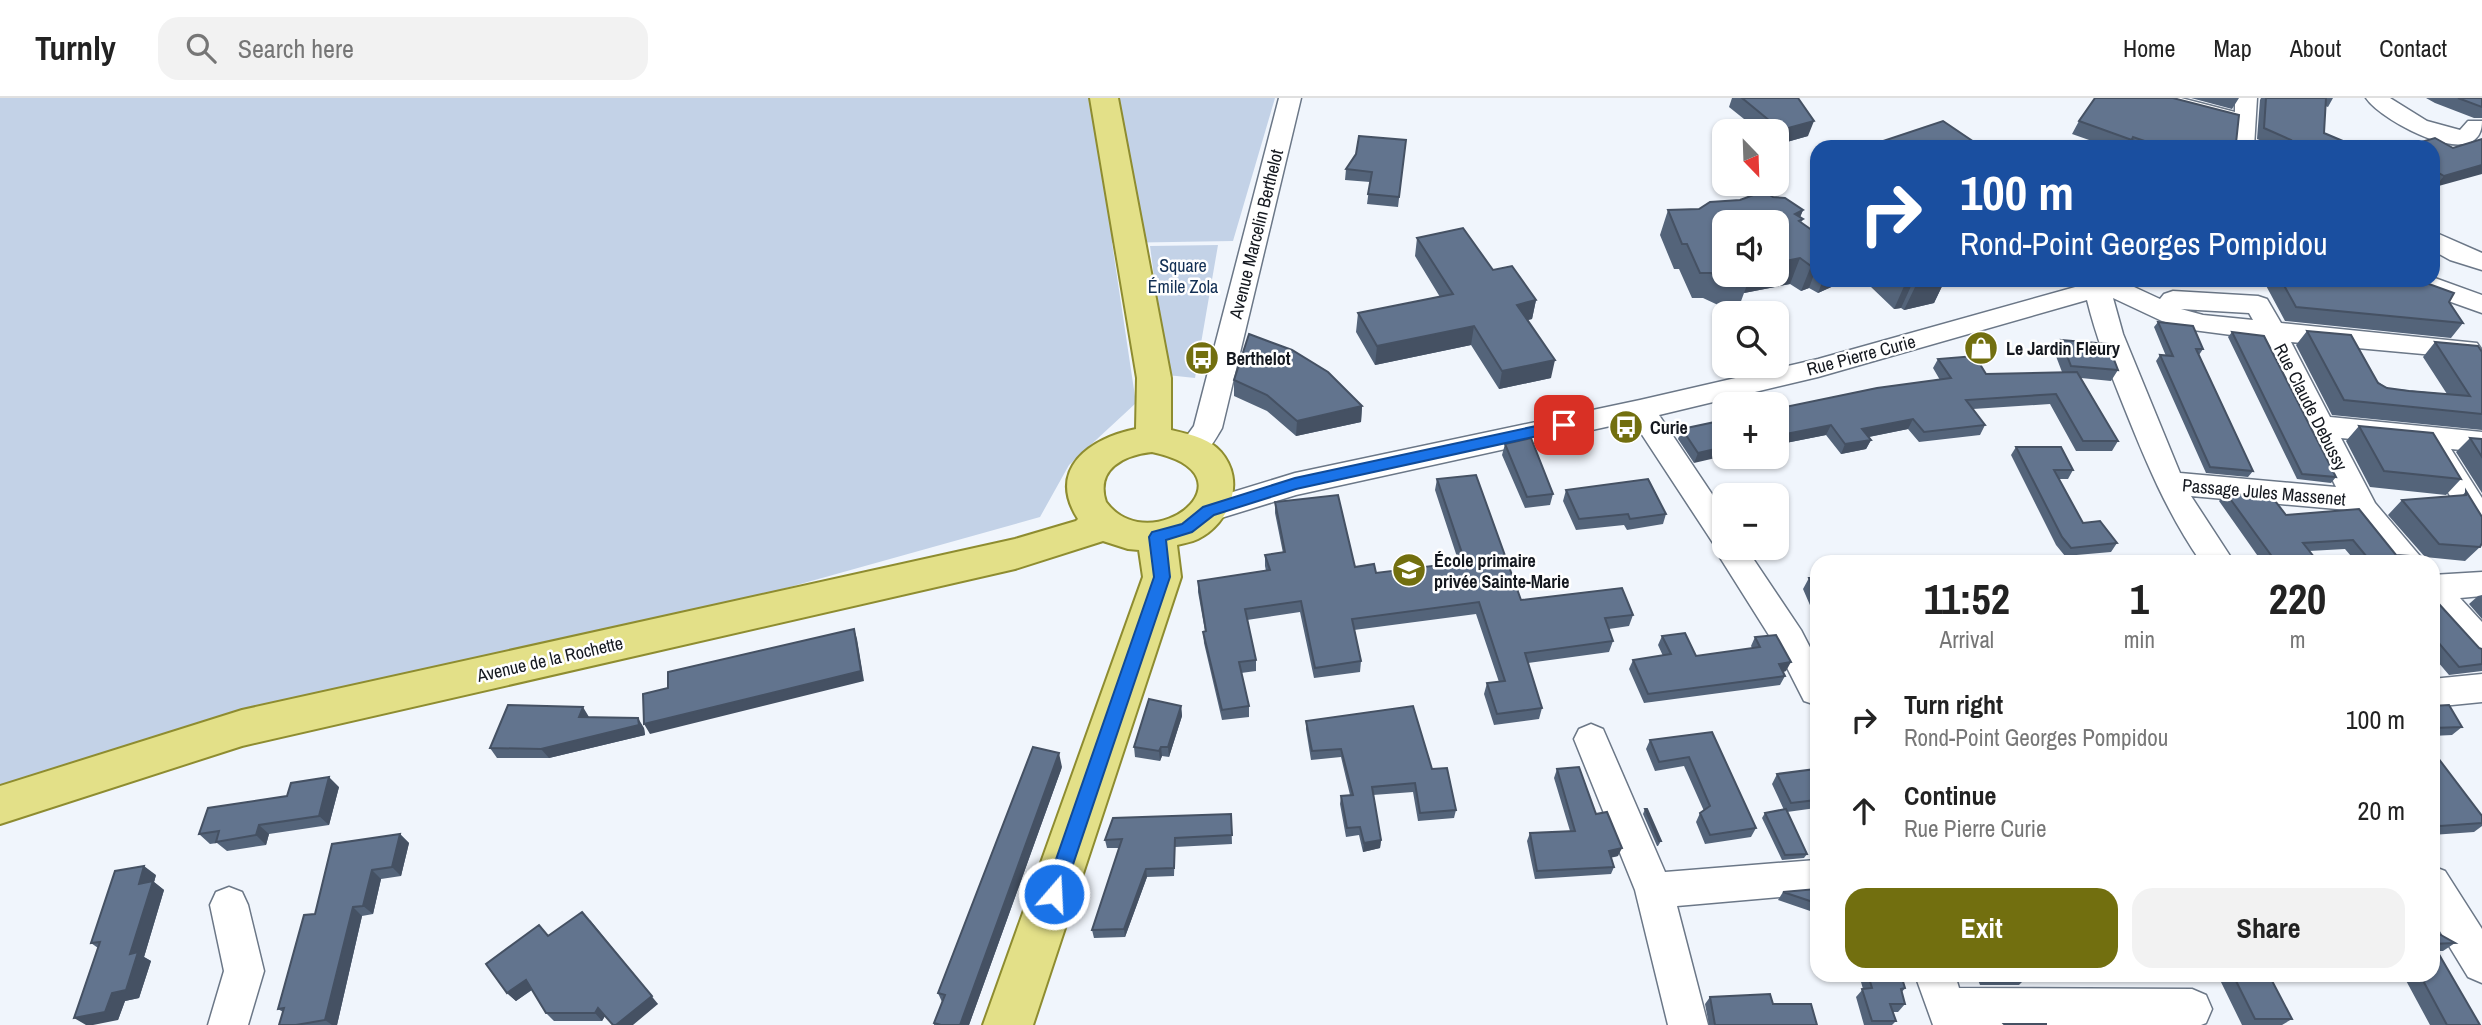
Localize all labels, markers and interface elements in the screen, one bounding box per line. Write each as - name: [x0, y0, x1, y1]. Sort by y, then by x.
- search box: [158, 17, 648, 80]
- text: Turnly: [35, 26, 116, 70]
- icon: search: [182, 29, 220, 67]
- text: Search here: [238, 31, 354, 66]
- text: Home: [2123, 32, 2175, 64]
- text: Map: [2213, 32, 2252, 64]
- text: About: [2290, 32, 2341, 64]
- text: Contact: [2379, 32, 2447, 64]
- north arrow: [1712, 119, 1788, 196]
- map controls: [1712, 119, 1789, 560]
- street label: Avenue Marcelin Berthelot: [1223, 147, 1289, 322]
- text: 100 m: [1960, 159, 2074, 225]
- icon: right: [1845, 168, 1936, 259]
- button: sound: [1712, 210, 1789, 287]
- text: Rond-Point Georges Pompidou: [1960, 222, 2328, 265]
- park label: Square Émile Zola: [1148, 253, 1218, 299]
- button: search: [1712, 301, 1789, 378]
- street label: Rue Pierre Curie: [1804, 328, 1918, 382]
- shop icon: Le Jardin Fleury: [1962, 329, 2000, 367]
- place label: Le Jardin Fleury: [2006, 336, 2121, 361]
- bus stop icon: Berthelot: [1183, 339, 1221, 377]
- street label: Rue Claude Debussy: [2268, 339, 2354, 475]
- place label: Berthelot: [1226, 346, 1291, 371]
- button: +: [1712, 392, 1789, 469]
- pin: [1534, 395, 1594, 455]
- icon: arrive: [1545, 406, 1583, 444]
- bus stop icon: Curie: [1607, 408, 1645, 446]
- place label: Curie: [1650, 415, 1688, 440]
- street label: Passage Jules Massenet: [2181, 472, 2347, 512]
- button: −: [1712, 483, 1789, 560]
- place label: École primaire privée Sainte-Marie: [1434, 548, 1569, 594]
- school or university icon: École primaire privée Sainte-Marie: [1390, 551, 1428, 589]
- text: 11:52: [1924, 571, 2010, 627]
- text: 1: [2130, 571, 2149, 627]
- text: 220: [2269, 571, 2326, 627]
- text: Arrival: [1940, 624, 1994, 655]
- text: min: [2124, 624, 2155, 655]
- text: m: [2290, 624, 2305, 655]
- street label: Avenue de la Rochette: [474, 630, 625, 688]
- text: Turn right: [1904, 687, 2003, 722]
- icon: right: [1845, 701, 1883, 739]
- text: 100 m: [2346, 702, 2405, 737]
- text: Rond-Point Georges Pompidou: [1904, 722, 2168, 753]
- text: Continue: [1904, 778, 1996, 813]
- icon: ahead: [1845, 792, 1883, 830]
- text: 20 m: [2358, 793, 2405, 828]
- text: Rue Pierre Curie: [1904, 813, 2047, 844]
- position arrow: [1017, 857, 1091, 931]
- button: Exit: [1845, 888, 2118, 968]
- button: Share: [2132, 888, 2405, 968]

